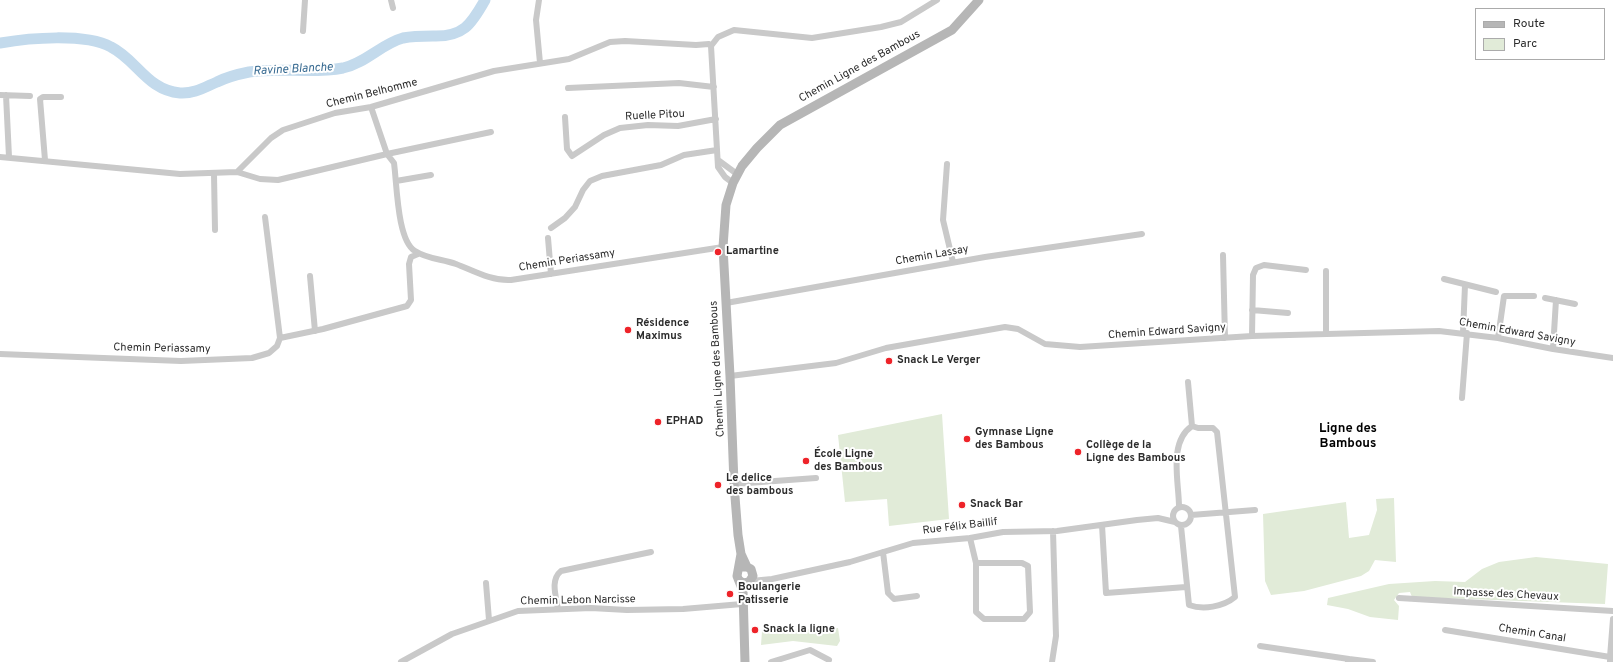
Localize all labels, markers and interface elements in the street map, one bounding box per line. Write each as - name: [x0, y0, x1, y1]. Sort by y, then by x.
- legend: [1475, 8, 1605, 60]
- text: Route: [1513, 16, 1545, 32]
- street label: Chemin Ligne des Bambous: [797, 28, 923, 106]
- text: Parc: [1513, 36, 1537, 52]
- water label: Ravine Blanche: [253, 61, 333, 79]
- street label: Chemin Belhomme: [325, 76, 419, 112]
- street label: Ruelle Pitou: [625, 108, 685, 124]
- street label: Chemin Lassay: [894, 243, 970, 269]
- place label: Lamartine: [726, 245, 779, 259]
- street label: Chemin Periassamy: [518, 247, 616, 275]
- marker: Lamartine: [713, 247, 723, 257]
- street label: Chemin Ligne des Bambous: [708, 300, 728, 438]
- street label: Chemin Edward Savigny: [1458, 316, 1576, 350]
- place label: Résidence Maximus: [636, 317, 689, 343]
- street label: Chemin Edward Savigny: [1108, 321, 1226, 343]
- marker: Résidence Maximus: [623, 325, 633, 335]
- street label: Chemin Periassamy: [113, 342, 211, 356]
- place label: Snack Le Verger: [897, 354, 980, 368]
- marker: Snack Le Verger: [884, 356, 894, 366]
- place label: EPHAD: [666, 415, 703, 429]
- marker: EPHAD: [653, 417, 663, 427]
- district label: Ligne des Bambous: [1319, 421, 1377, 452]
- place label: Gymnase Ligne des Bambous: [975, 426, 1054, 452]
- marker: Gymnase Ligne des Bambous: [962, 434, 972, 444]
- place label: Collège de la Ligne des Bambous: [1086, 439, 1186, 465]
- marker: Collège de la Ligne des Bambous: [1073, 447, 1083, 457]
- place label: École Ligne des Bambous: [814, 448, 883, 474]
- marker: École Ligne des Bambous: [801, 456, 811, 466]
- place label: Le delice des bambous: [726, 472, 793, 498]
- marker: Le delice des bambous: [713, 480, 723, 490]
- place label: Snack Bar: [970, 498, 1023, 512]
- marker: Snack Bar: [957, 500, 967, 510]
- street label: Rue Félix Baillif: [922, 516, 998, 538]
- place label: Boulangerie Patisserie: [738, 581, 801, 607]
- street label: Impasse des Chevaux: [1453, 586, 1559, 604]
- marker: Boulangerie Patisserie: [725, 589, 735, 599]
- street label: Chemin Lebon Narcisse: [520, 593, 636, 609]
- street label: Chemin Canal: [1497, 622, 1567, 646]
- place label: Snack la ligne: [763, 623, 835, 637]
- marker: Snack la ligne: [750, 625, 760, 635]

